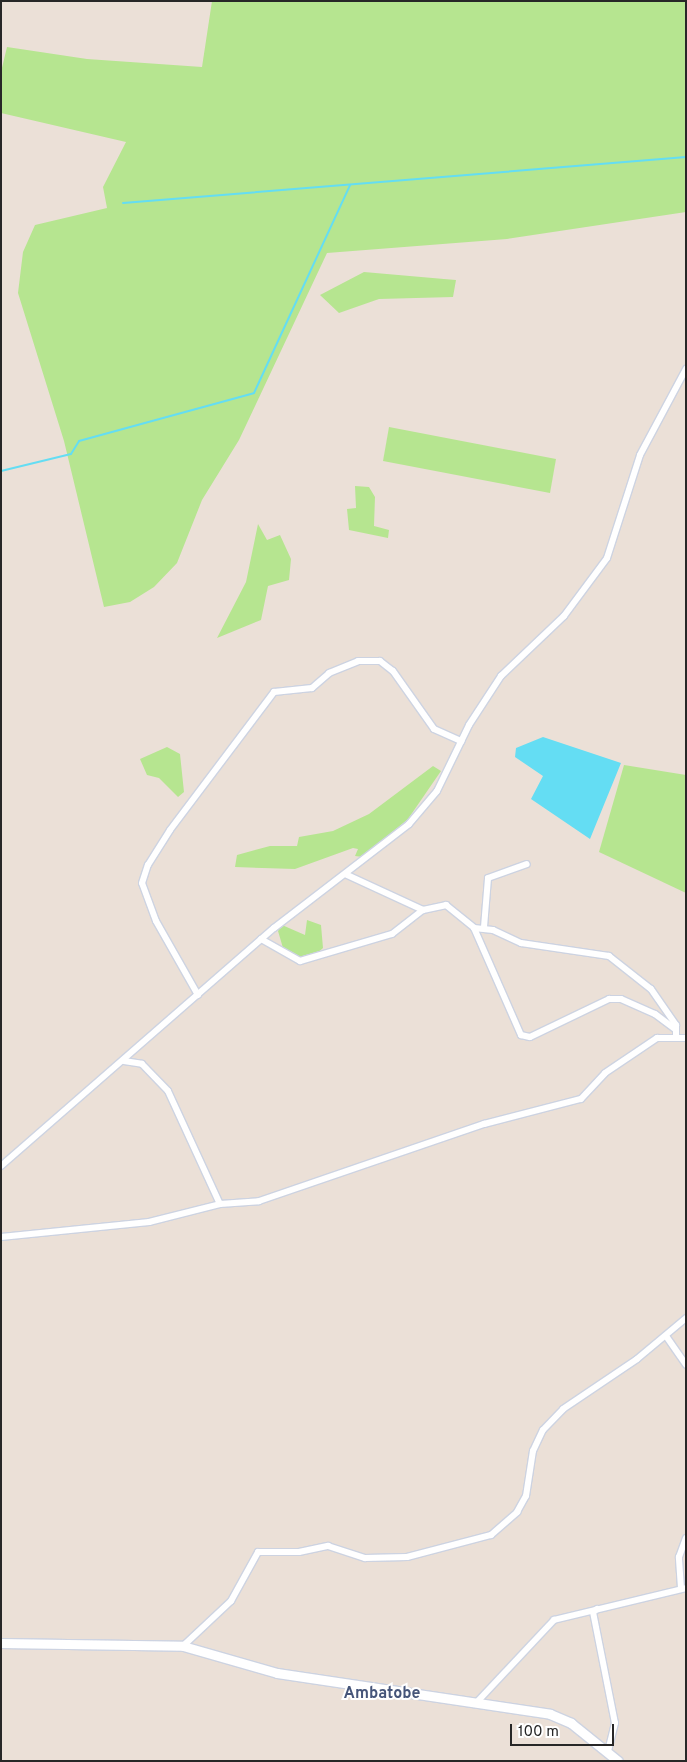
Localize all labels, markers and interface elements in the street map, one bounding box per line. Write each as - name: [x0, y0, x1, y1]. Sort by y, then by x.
- district label: Ambatobe: [344, 1684, 420, 1704]
- scale bar: [512, 1714, 616, 1746]
- text: 100 m: [518, 1723, 559, 1742]

